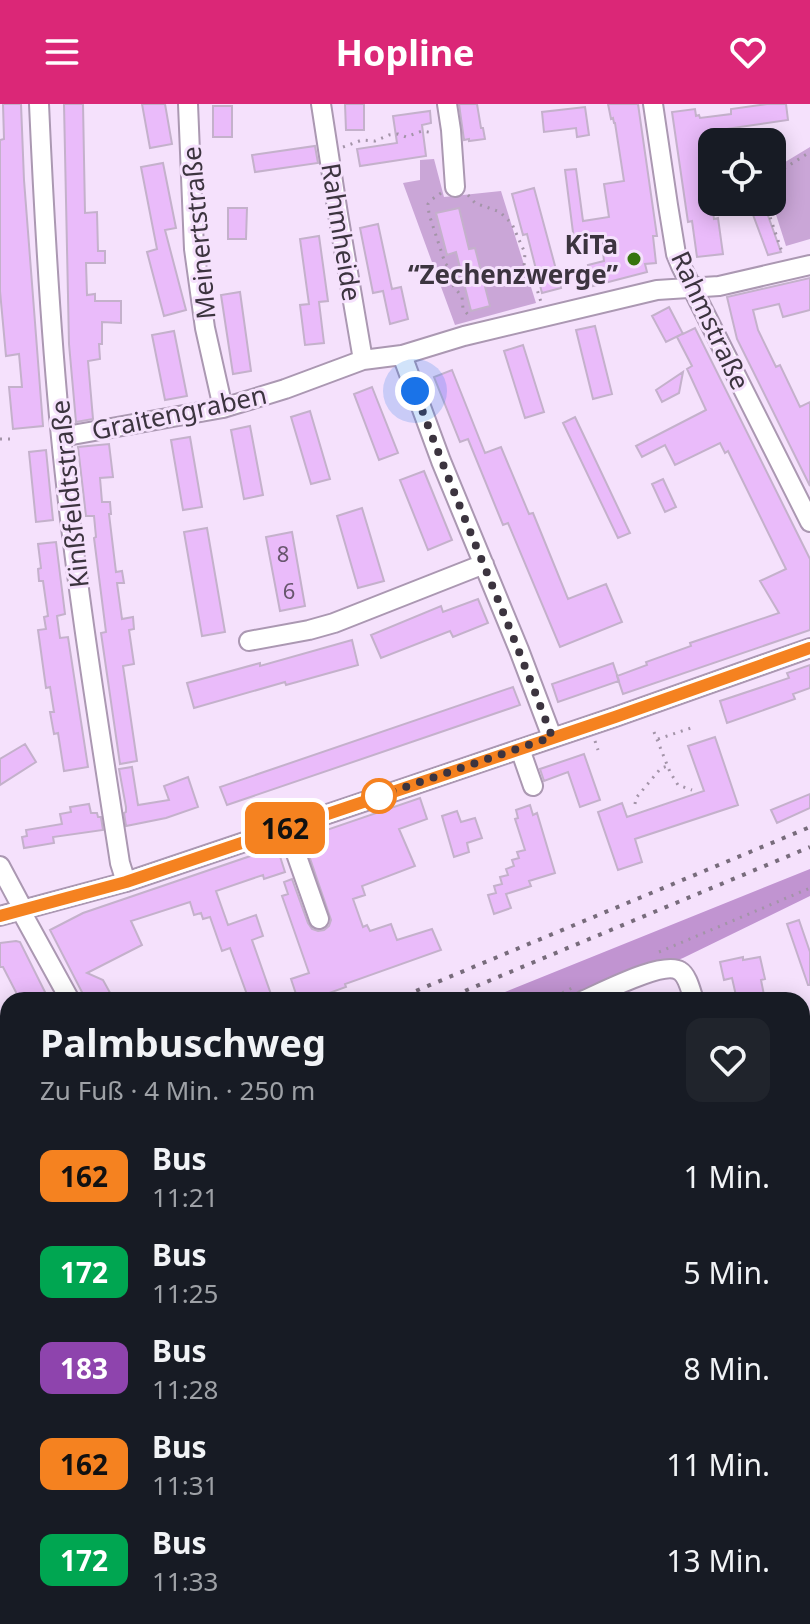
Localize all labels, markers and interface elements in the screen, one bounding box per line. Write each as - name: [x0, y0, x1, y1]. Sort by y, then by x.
- text: Hopline: [335, 28, 475, 77]
- icon: menu: [40, 30, 84, 74]
- icon: heart: [726, 30, 770, 74]
- map controls: [698, 128, 786, 216]
- button: locate: [698, 128, 786, 216]
- street label: Meinertstraße: [173, 145, 223, 321]
- street label: Rahmheide: [313, 160, 371, 304]
- place label: KiTa “Zechenzwerge”: [408, 226, 618, 292]
- street label: Rahmstraße: [663, 245, 759, 395]
- marker: KiTa “Zechenzwerge”: [625, 250, 643, 268]
- your location: [395, 371, 435, 411]
- street label: Graitengraben: [88, 376, 270, 448]
- street label: Kinßfeldtstraße: [41, 398, 97, 590]
- house number: 8: [277, 538, 289, 568]
- house number: 6: [283, 575, 295, 605]
- unlabelled marker: [362, 779, 396, 813]
- line badge: 162: [239, 802, 331, 854]
- text: 162: [261, 809, 309, 847]
- text: Palmbuschweg: [40, 1016, 326, 1068]
- button: heart: [686, 1018, 770, 1102]
- text: Zu Fuß · 4 Min. · 250 m: [40, 1072, 315, 1108]
- text: Bus: [152, 1138, 207, 1179]
- text: 1 Min.: [684, 1156, 770, 1197]
- text: 162: [60, 1157, 108, 1195]
- text: 11:21: [152, 1179, 218, 1215]
- text: Bus: [152, 1234, 207, 1275]
- text: 5 Min.: [684, 1252, 770, 1293]
- text: 172: [60, 1253, 108, 1291]
- text: 11:25: [152, 1275, 218, 1311]
- text: Bus: [152, 1330, 207, 1371]
- text: 8 Min.: [684, 1348, 770, 1389]
- text: 183: [60, 1349, 108, 1387]
- text: 11:28: [152, 1371, 218, 1407]
- text: Bus: [152, 1426, 207, 1467]
- text: 11 Min.: [666, 1444, 770, 1485]
- text: 162: [60, 1445, 108, 1483]
- text: 11:31: [152, 1467, 218, 1503]
- text: Bus: [152, 1522, 207, 1563]
- text: 13 Min.: [666, 1540, 770, 1581]
- text: 172: [60, 1541, 108, 1579]
- text: 11:33: [152, 1563, 218, 1599]

